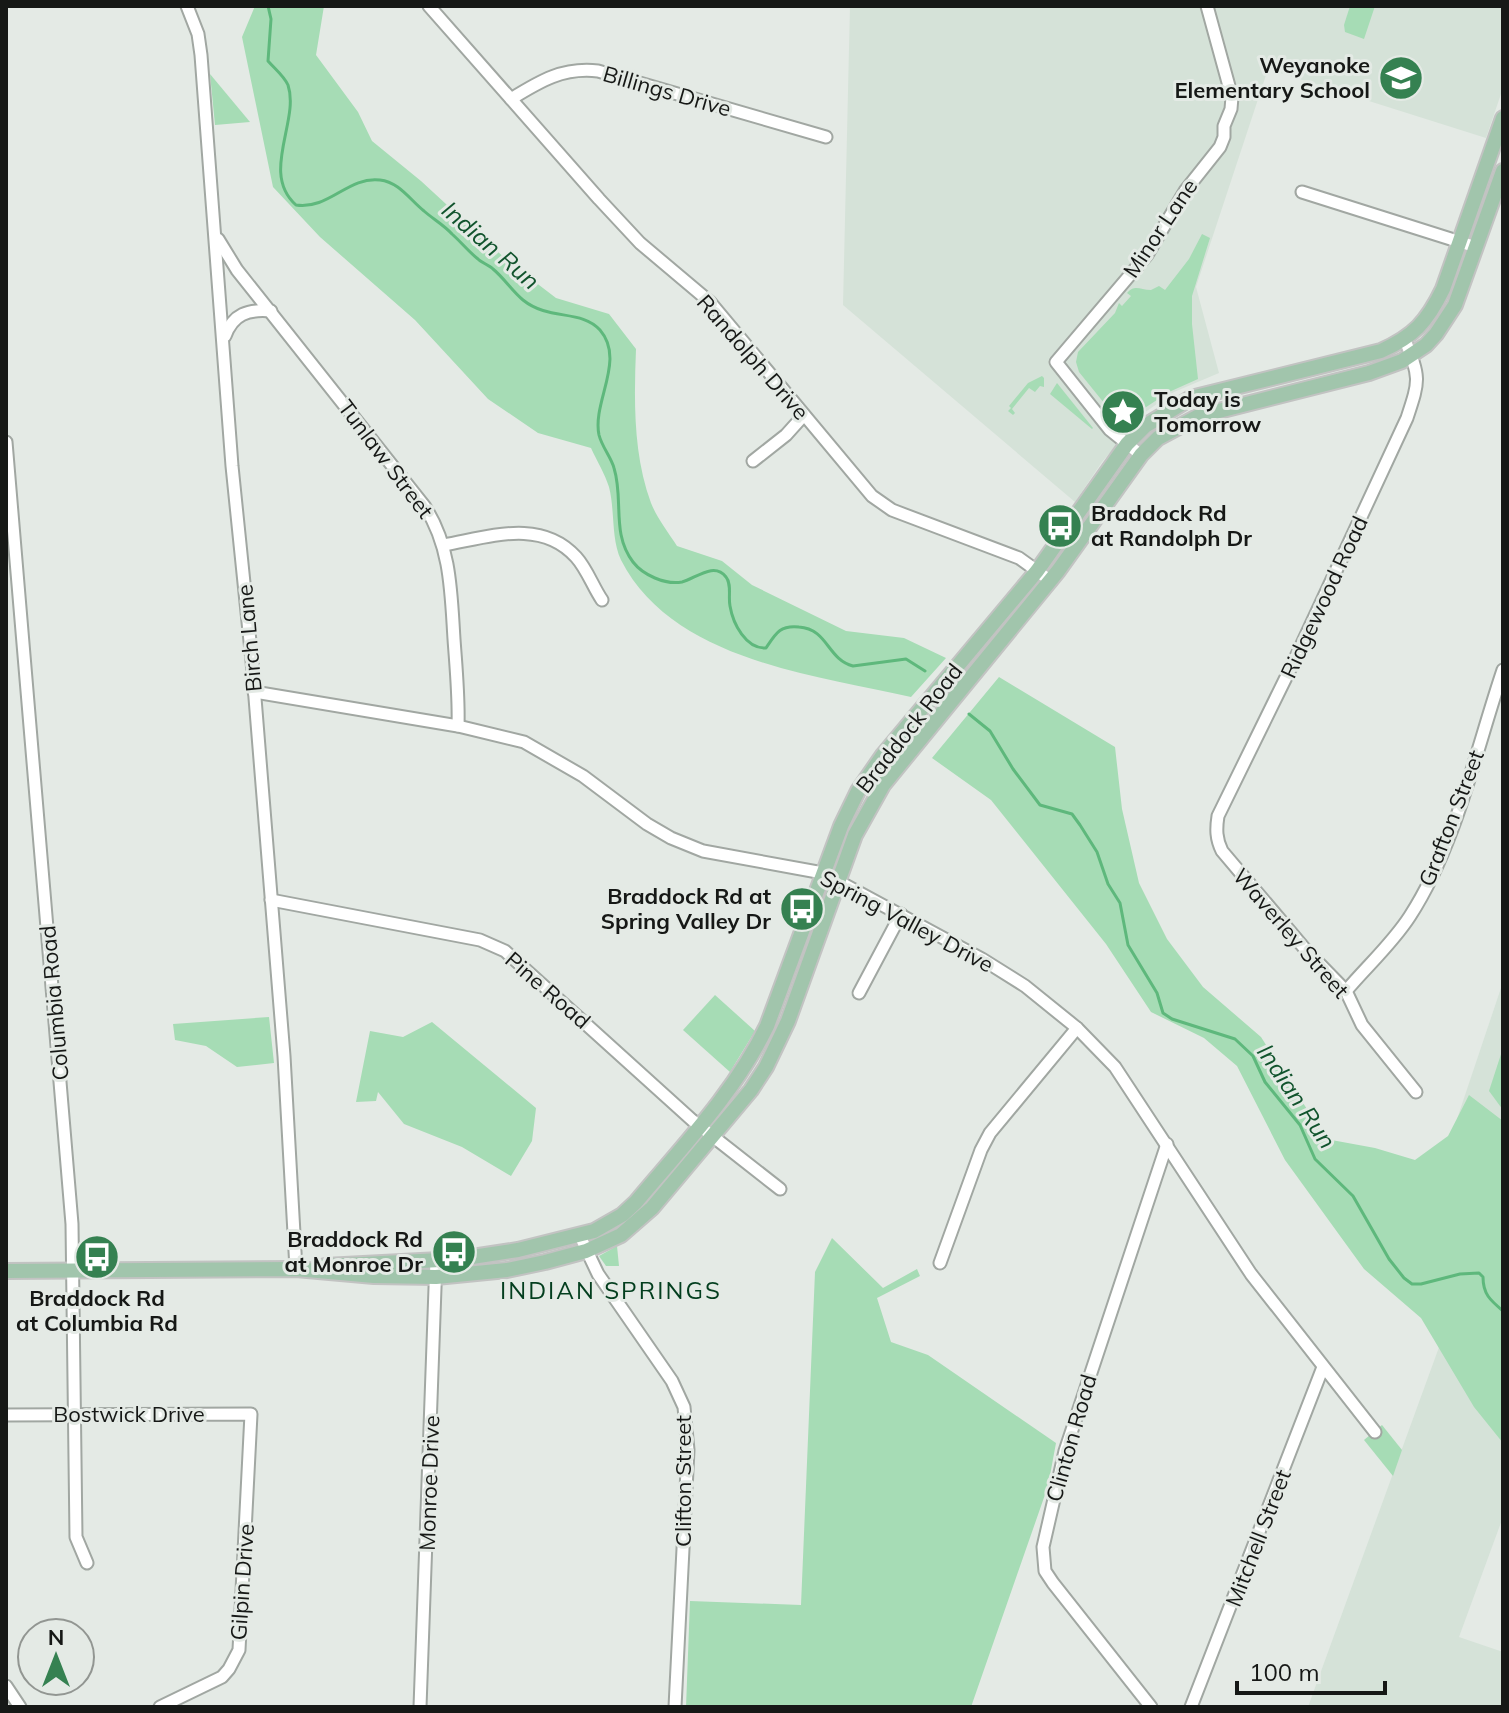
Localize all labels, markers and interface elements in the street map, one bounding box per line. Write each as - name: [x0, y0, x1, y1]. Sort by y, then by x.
- place label: Weyanoke Elementary School: [1174, 51, 1370, 104]
- school or university icon: Weyanoke Elementary School: [1377, 54, 1425, 102]
- street label: Billings Drive: [600, 59, 734, 123]
- street label: Minor Lane: [1117, 173, 1203, 283]
- water label: Indian Run: [436, 194, 546, 296]
- street label: Randolph Drive: [691, 288, 815, 426]
- place label: Today is Tomorrow: [1154, 385, 1262, 438]
- place icon: Today is Tomorrow: [1099, 388, 1147, 436]
- street label: Tunlaw Street: [332, 394, 440, 524]
- place label: Braddock Rd at Randolph Dr: [1091, 499, 1252, 552]
- bus stop icon: Braddock Rd at Randolph Dr: [1036, 502, 1084, 550]
- street label: Ridgewood Road: [1274, 511, 1374, 683]
- street label: Birch Lane: [230, 583, 268, 693]
- street label: Braddock Road: [850, 658, 968, 798]
- street label: Grafton Street: [1412, 746, 1490, 890]
- street label: Waverley Street: [1227, 862, 1355, 1004]
- street label: Spring Valley Drive: [816, 864, 998, 978]
- place label: Braddock Rd at Spring Valley Dr: [601, 882, 771, 935]
- bus stop icon: Braddock Rd at Spring Valley Dr: [778, 885, 826, 933]
- street label: Columbia Road: [33, 924, 75, 1082]
- street label: Pine Road: [500, 945, 596, 1035]
- water label: Indian Run: [1251, 1038, 1343, 1154]
- place label: Braddock Rd at Monroe Dr: [285, 1225, 423, 1278]
- bus stop icon: Braddock Rd at Monroe Dr: [430, 1228, 478, 1276]
- bus stop icon: Braddock Rd at Columbia Rd: [73, 1233, 121, 1281]
- district label: INDIAN SPRINGS: [500, 1275, 722, 1305]
- place label: Braddock Rd at Columbia Rd: [16, 1284, 178, 1337]
- street label: Clinton Road: [1039, 1371, 1103, 1505]
- street label: Bostwick Drive: [53, 1400, 205, 1428]
- street label: Monroe Drive: [413, 1415, 445, 1551]
- street label: Clifton Street: [669, 1415, 697, 1547]
- street label: Mitchell Street: [1219, 1465, 1297, 1610]
- street label: Gilpin Drive: [224, 1523, 260, 1641]
- north arrow: [16, 1617, 96, 1697]
- text: N: [48, 1623, 64, 1651]
- scale bar: [1237, 1645, 1385, 1695]
- text: 100 m: [1249, 1657, 1320, 1687]

